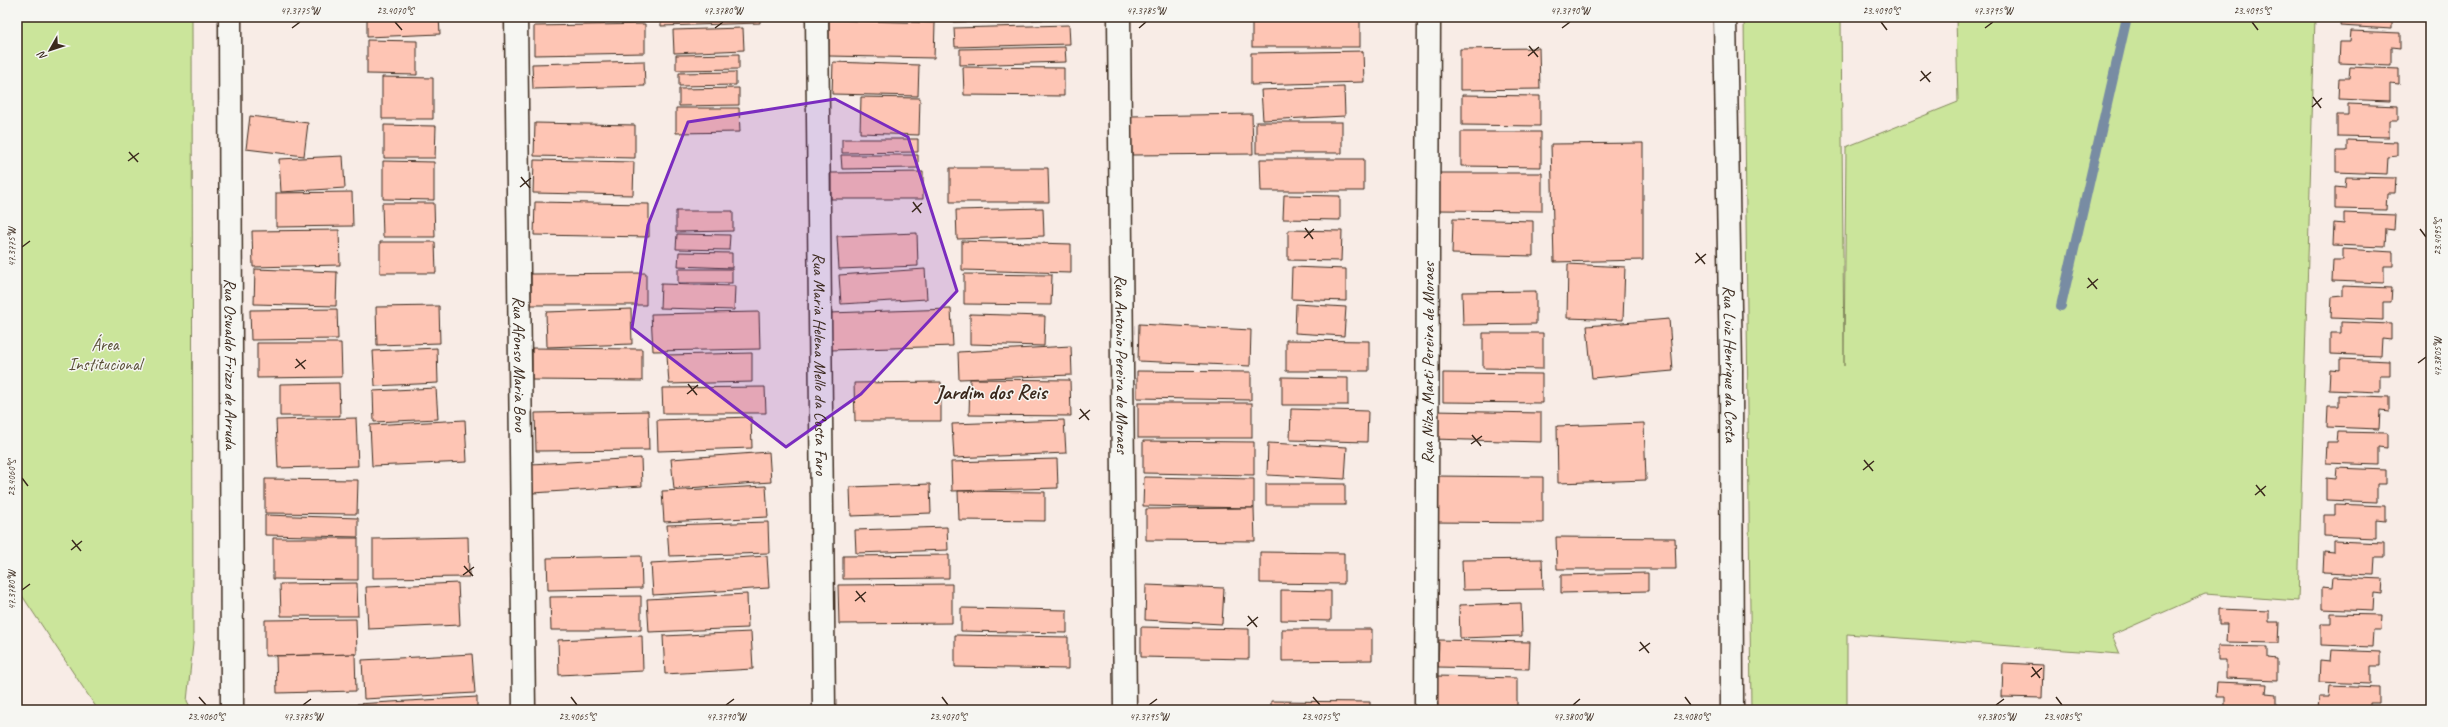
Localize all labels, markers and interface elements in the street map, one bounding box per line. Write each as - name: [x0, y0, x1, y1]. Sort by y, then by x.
- text: 47.3775°W: [280, 4, 321, 17]
- text: 23.4070°S: [377, 4, 415, 17]
- text: 47.3780°W: [703, 4, 744, 17]
- text: 47.3785°W: [1126, 4, 1167, 17]
- text: 47.3790°W: [1550, 4, 1591, 17]
- text: 23.4090°S: [1863, 4, 1901, 17]
- text: 47.3795°W: [1973, 4, 2014, 17]
- text: 23.4095°S: [2234, 4, 2272, 17]
- north arrow: [30, 30, 70, 70]
- text: N: [33, 48, 50, 63]
- text: 23.4095°S: [2431, 217, 2444, 255]
- text: 47.3775°W: [5, 226, 18, 267]
- street label: Rua Maria Helena Mello da Costa Faro: [808, 253, 832, 476]
- street label: Rua Nilza Marti Pereira de Moraes: [1417, 260, 1439, 464]
- street label: Rua Antonio Pereira de Moraes: [1110, 274, 1133, 455]
- street label: Rua Oswaldo Frizzo de Arruda: [220, 279, 241, 451]
- street label: Rua Luiz Henrique da Costa: [1719, 286, 1741, 443]
- street label: Rua Afonso Maria Bovo: [508, 296, 531, 433]
- park label: Área Institucional: [68, 333, 145, 375]
- text: 47.3805°W: [2431, 336, 2444, 377]
- district label: Jardim dos Reis: [933, 379, 1049, 405]
- text: 23.4060°S: [5, 458, 18, 496]
- text: 47.3780°W: [5, 569, 18, 610]
- text: 23.4060°S: [188, 710, 226, 723]
- text: 47.3785°W: [283, 710, 324, 723]
- text: 23.4065°S: [559, 710, 597, 723]
- text: 47.3790°W: [706, 710, 747, 723]
- text: 23.4070°S: [930, 710, 968, 723]
- text: 47.3795°W: [1129, 710, 1170, 723]
- text: 23.4075°S: [1302, 710, 1340, 723]
- text: 47.3800°W: [1553, 710, 1594, 723]
- text: 23.4080°S: [1673, 710, 1711, 723]
- text: 47.3805°W: [1976, 710, 2017, 723]
- text: 23.4085°S: [2044, 710, 2082, 723]

